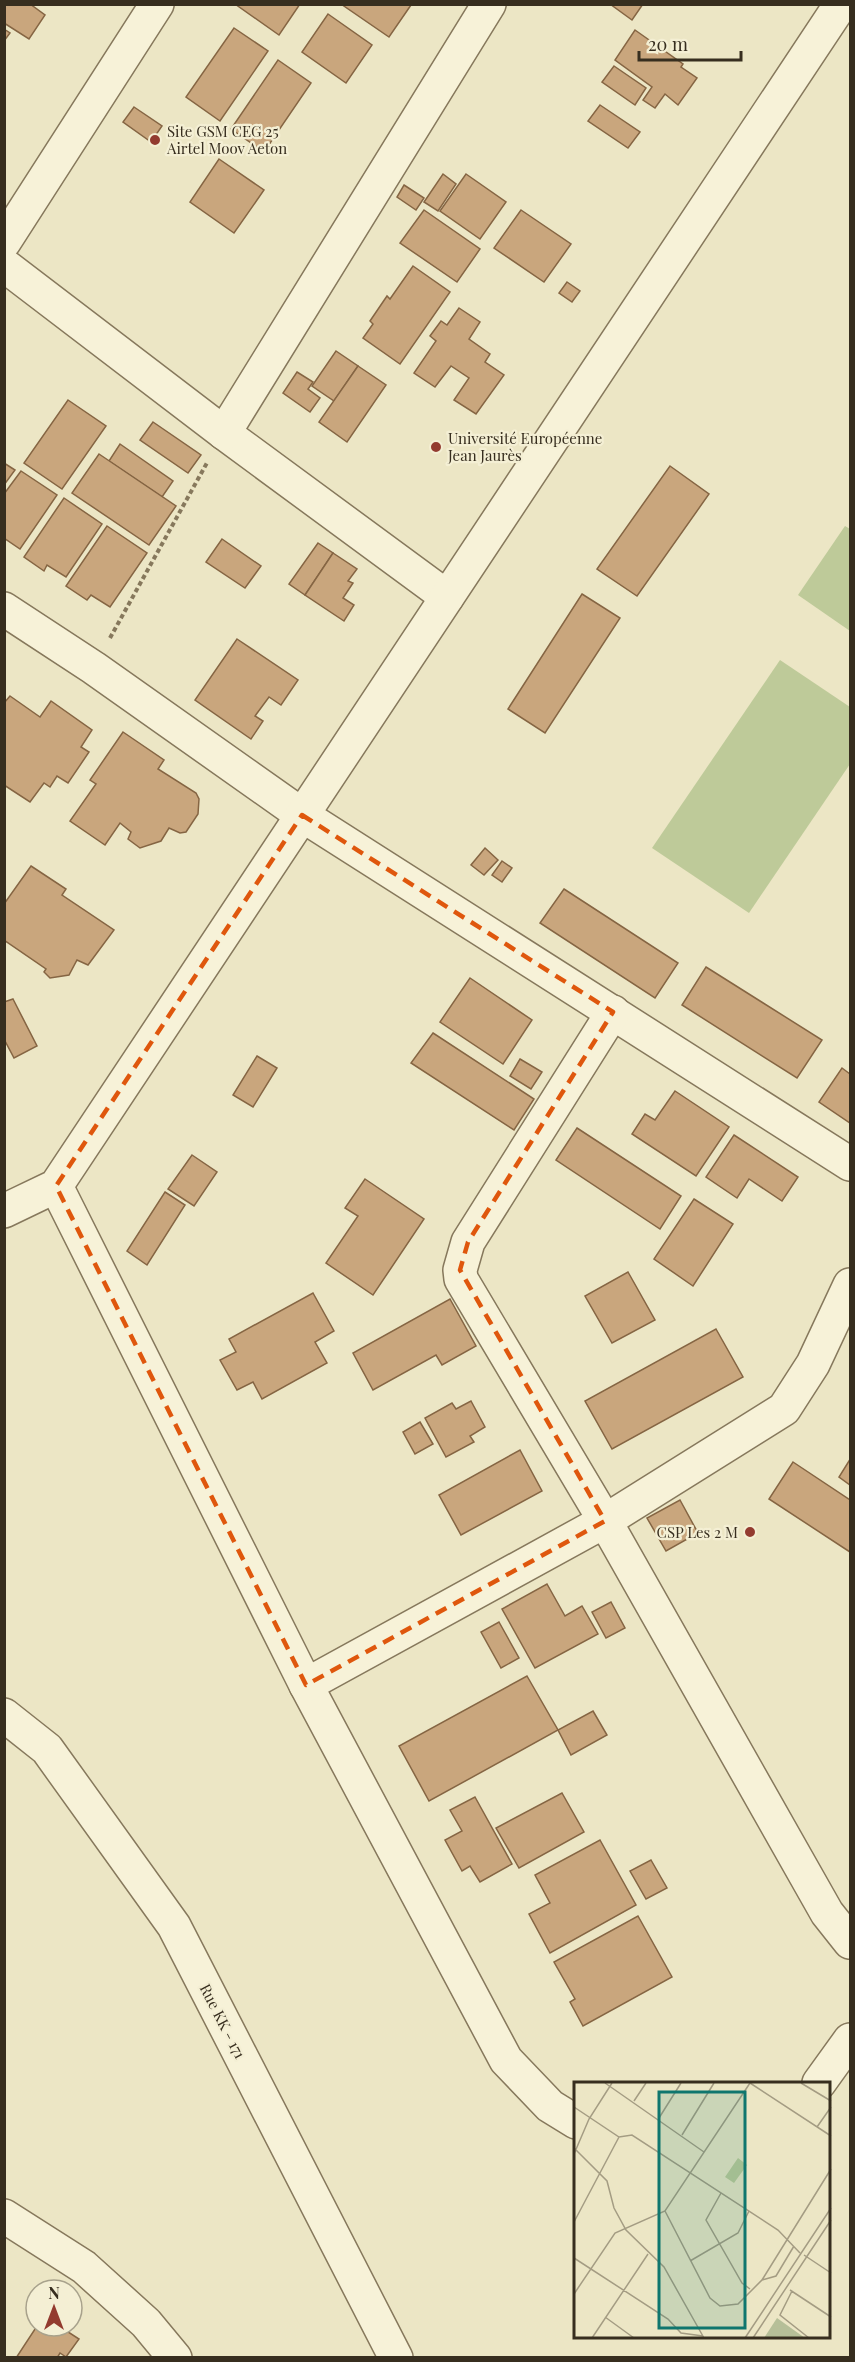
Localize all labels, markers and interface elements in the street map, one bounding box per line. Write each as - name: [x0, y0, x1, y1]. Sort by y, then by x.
- scale bar: [639, 24, 741, 62]
- text: 20 m: [648, 32, 688, 56]
- place label: Site GSM CEG 25 Airtel Moov Aeton: [166, 121, 287, 158]
- marker: Site GSM CEG 25 Airtel Moov Aeton: [148, 133, 162, 147]
- place label: Université Européenne Jean Jaurès: [447, 428, 602, 465]
- marker: Université Européenne Jean Jaurès: [429, 440, 443, 454]
- place label: CSP Les 2 M: [657, 1522, 738, 1542]
- marker: CSP Les 2 M: [743, 1525, 757, 1539]
- street label: Rue KK - 171: [196, 1980, 251, 2062]
- inset map: [574, 2082, 831, 2338]
- north arrow: [24, 2278, 84, 2338]
- text: N: [48, 2282, 60, 2303]

